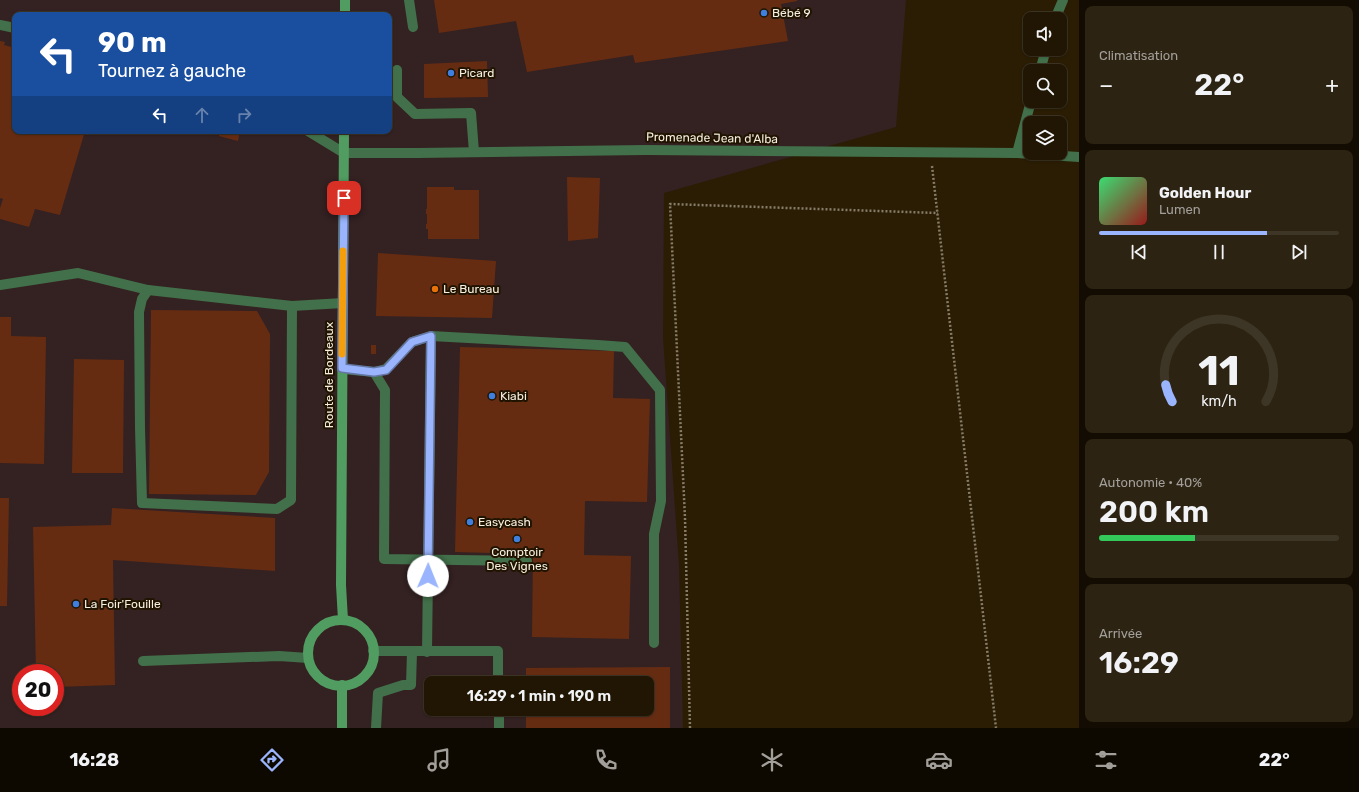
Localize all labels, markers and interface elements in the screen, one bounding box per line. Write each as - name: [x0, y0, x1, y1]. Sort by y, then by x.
- place label: Bébé 9: [772, 6, 811, 20]
- marker: Bébé 9: [759, 8, 769, 18]
- map controls: [1023, 12, 1067, 160]
- button: sound: [1023, 12, 1067, 56]
- text: 90 m: [98, 26, 167, 59]
- icon: left: [32, 28, 84, 80]
- text: Climatisation: [1099, 48, 1178, 63]
- text: Tournez à gauche: [98, 60, 246, 82]
- button: search: [1023, 64, 1067, 108]
- place label: Picard: [459, 66, 494, 80]
- text: 22°: [1194, 67, 1244, 103]
- marker: Picard: [446, 68, 456, 78]
- text: −: [1099, 72, 1113, 99]
- text: +: [1325, 72, 1339, 99]
- icon: left: [149, 104, 171, 126]
- icon: ahead: [191, 104, 213, 126]
- icon: right: [233, 104, 255, 126]
- button: layers: [1023, 116, 1067, 160]
- street label: Promenade Jean d'Alba: [646, 130, 778, 146]
- pin: [327, 181, 361, 215]
- text: Golden Hour: [1159, 184, 1251, 202]
- icon: arrive: [333, 187, 355, 209]
- text: Lumen: [1159, 202, 1201, 217]
- icon: previous: [1128, 241, 1150, 263]
- icon: pause: [1208, 241, 1230, 263]
- icon: next: [1288, 241, 1310, 263]
- place label: Le Bureau: [443, 282, 500, 296]
- marker: Le Bureau: [430, 284, 440, 294]
- street label: Route de Bordeaux: [322, 321, 336, 428]
- text: 11: [1198, 346, 1240, 395]
- place label: Kiabi: [500, 389, 527, 403]
- marker: Kiabi: [487, 391, 497, 401]
- text: km/h: [1201, 393, 1237, 410]
- text: Autonomie · 40%: [1099, 475, 1202, 490]
- text: 200 km: [1099, 494, 1209, 530]
- place label: Easycash: [478, 515, 531, 529]
- marker: Easycash: [465, 517, 475, 527]
- marker: Comptoir Des Vignes: [512, 534, 522, 544]
- place label: Comptoir Des Vignes: [486, 545, 548, 573]
- position arrow: [407, 555, 449, 597]
- place label: La Foir'Fouille: [84, 597, 161, 611]
- marker: La Foir'Fouille: [71, 599, 81, 609]
- text: Arrivée: [1099, 626, 1142, 641]
- text: 16:29: [1099, 645, 1179, 681]
- speed limit sign: 20: [12, 664, 64, 716]
- text: 16:29 · 1 min · 190 m: [467, 687, 611, 705]
- icon: directions: [258, 746, 286, 774]
- icon: music: [425, 746, 453, 774]
- icon: phone: [592, 746, 620, 774]
- icon: climate: [758, 746, 786, 774]
- icon: car: [925, 746, 953, 774]
- icon: filters: [1092, 746, 1120, 774]
- text: 16:28: [69, 749, 119, 771]
- text: 22°: [1259, 749, 1290, 771]

